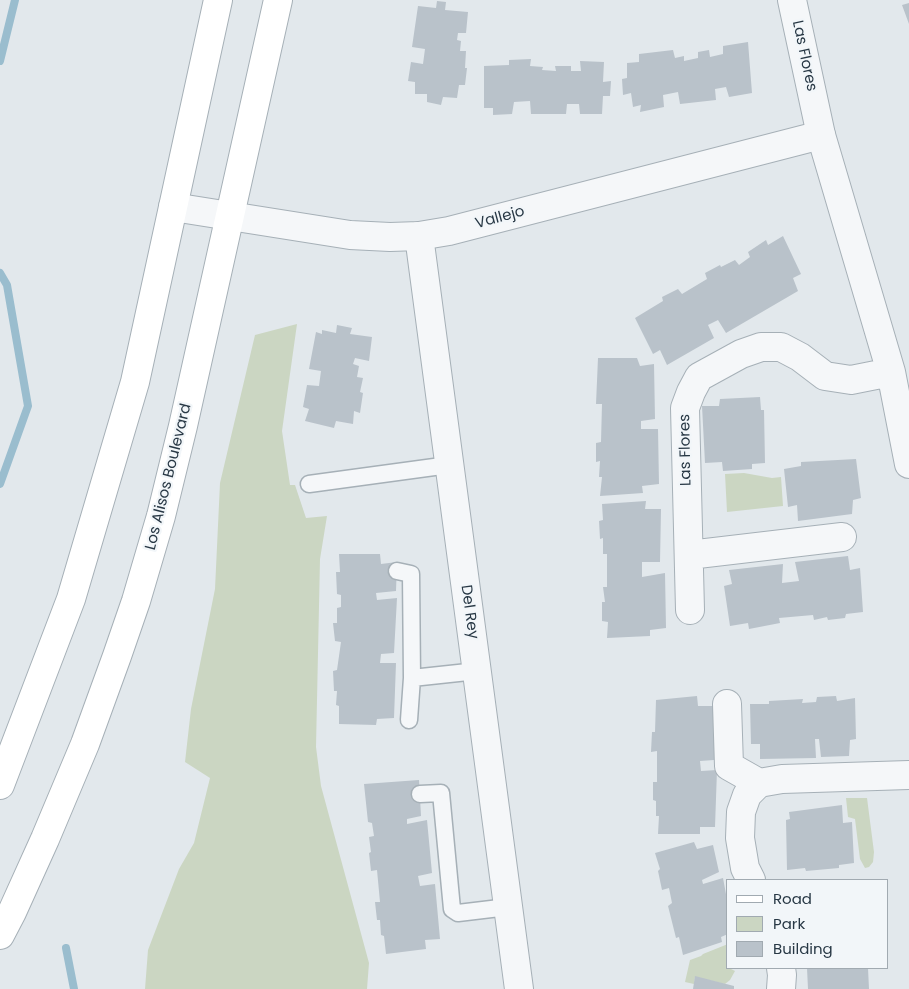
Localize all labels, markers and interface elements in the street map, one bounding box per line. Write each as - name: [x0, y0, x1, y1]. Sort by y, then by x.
- street label: Las Flores: [788, 19, 820, 93]
- street label: Vallejo: [473, 203, 527, 233]
- street label: Los Alisos Boulevard: [142, 402, 196, 552]
- street label: Las Flores: [676, 414, 696, 486]
- street label: Del Rey: [456, 584, 482, 640]
- legend: [726, 879, 889, 969]
- text: Road: [773, 888, 812, 909]
- text: Park: [773, 913, 805, 934]
- text: Building: [773, 938, 833, 959]

